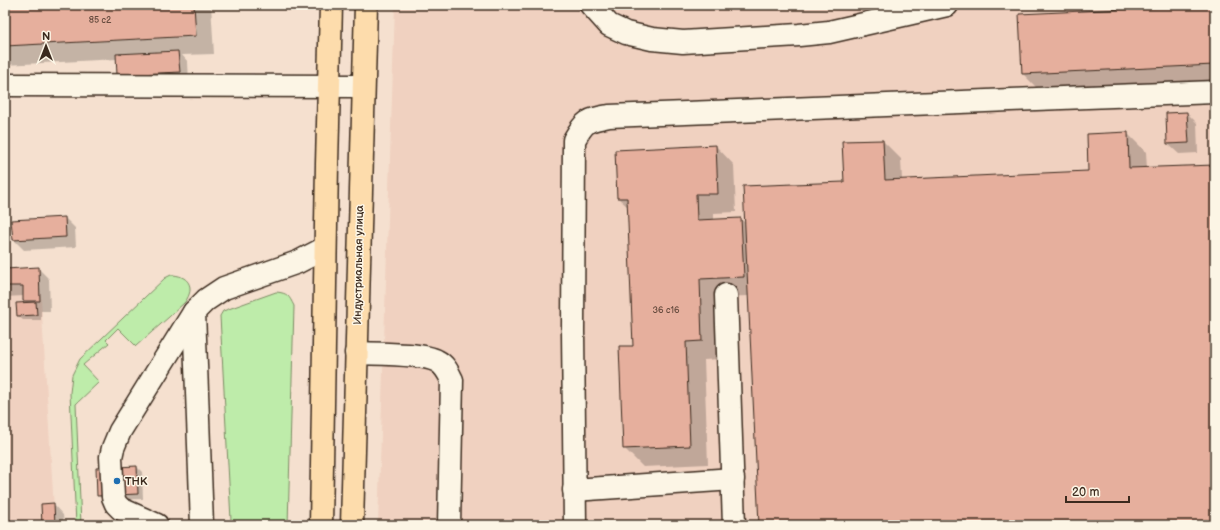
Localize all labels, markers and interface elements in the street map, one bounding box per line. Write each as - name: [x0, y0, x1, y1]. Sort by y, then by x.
- house number: 85 с2: [89, 15, 112, 26]
- north arrow: [26, 26, 66, 66]
- text: N: [42, 30, 50, 43]
- street label: Индустриальная улица: [351, 205, 366, 325]
- house number: 36 с16: [653, 305, 680, 316]
- place label: ТНК: [125, 475, 148, 488]
- marker: ТНК: [112, 476, 122, 486]
- scale bar: [1066, 478, 1129, 504]
- text: 20 m: [1072, 485, 1099, 500]

